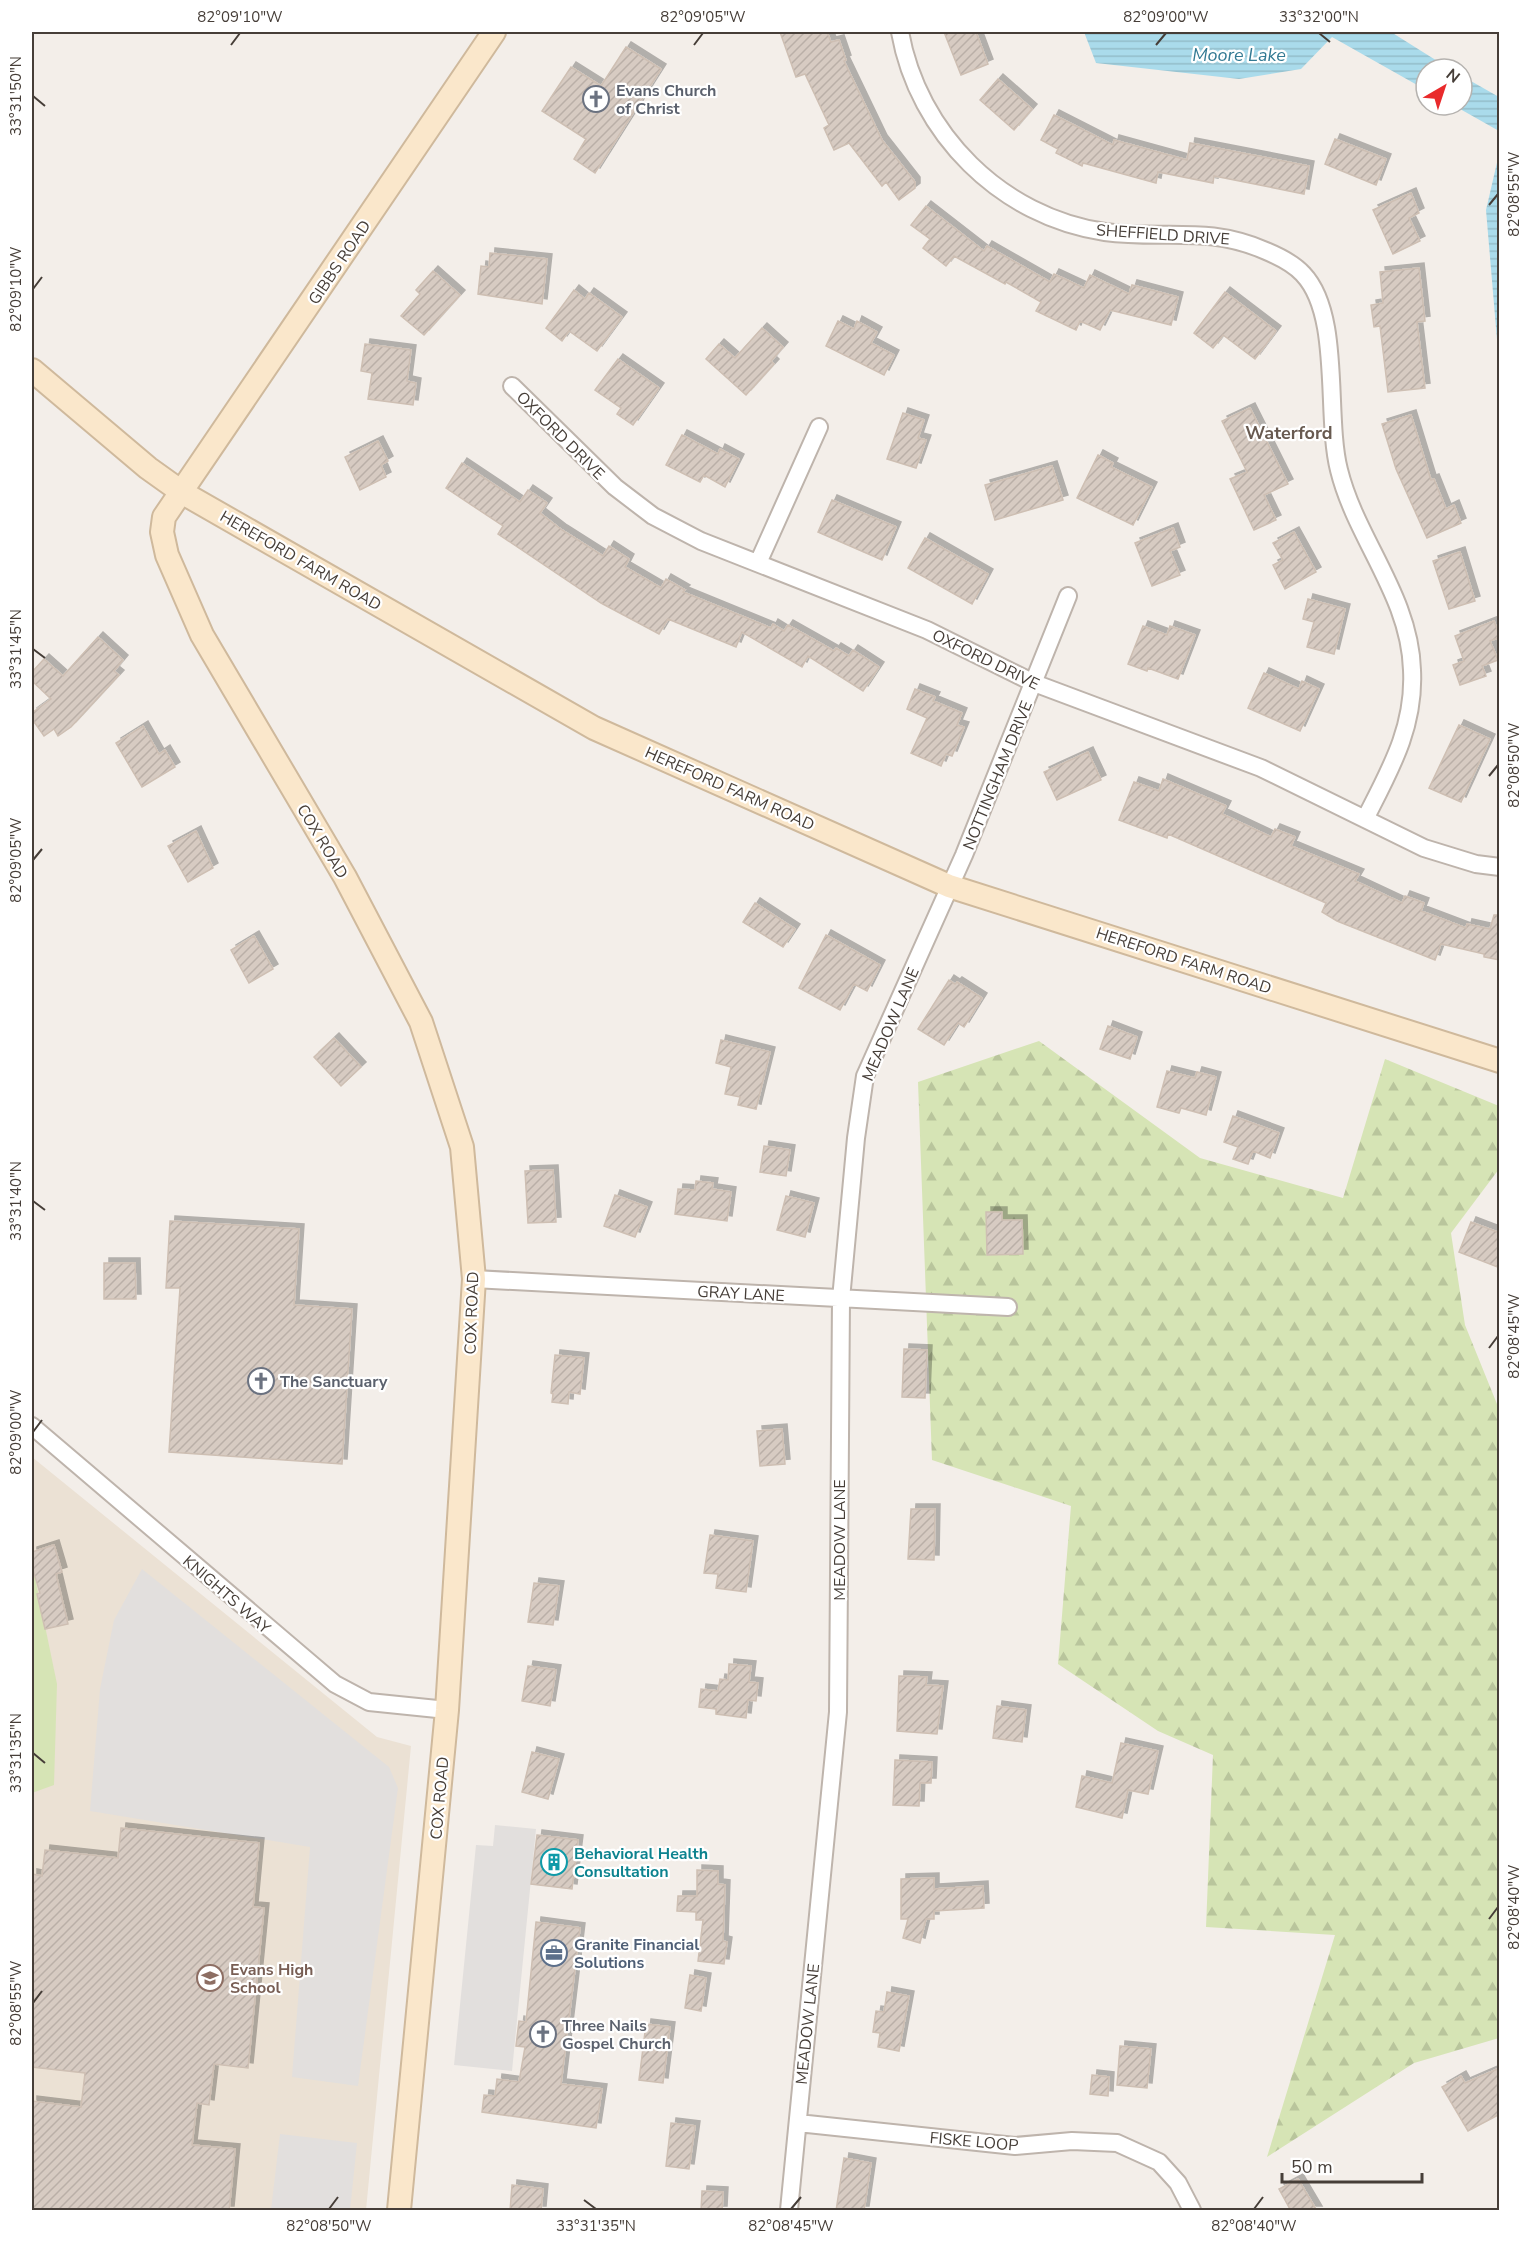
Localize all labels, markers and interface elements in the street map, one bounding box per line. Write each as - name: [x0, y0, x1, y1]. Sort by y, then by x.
- text: 82°09'10"W: [197, 7, 283, 27]
- text: 82°09'05"W: [660, 7, 746, 27]
- text: 82°09'00"W: [1123, 7, 1209, 27]
- text: 33°32'00"N: [1279, 7, 1359, 27]
- water label: Moore Lake: [1192, 43, 1286, 67]
- text: 33°31'50"N: [6, 56, 26, 136]
- north arrow: [1414, 57, 1474, 117]
- text: N: [1441, 64, 1464, 88]
- place label: Evans Church of Christ: [616, 80, 716, 120]
- church icon: Evans Church of Christ: [581, 84, 611, 114]
- text: 82°08'55"W: [1504, 151, 1524, 237]
- street label: GIBBS ROAD: [303, 216, 376, 309]
- street label: SHEFFIELD DRIVE: [1095, 219, 1231, 251]
- text: 82°09'10"W: [6, 246, 26, 332]
- street label: OXFORD DRIVE: [511, 387, 609, 485]
- district label: Waterford: [1245, 421, 1333, 445]
- street label: HEREFORD FARM ROAD: [216, 506, 385, 616]
- text: 33°31'45"N: [6, 609, 26, 689]
- street label: OXFORD DRIVE: [928, 624, 1043, 695]
- street label: NOTTINGHAM DRIVE: [958, 698, 1038, 853]
- text: 82°08'50"W: [1504, 722, 1524, 808]
- street label: HEREFORD FARM ROAD: [641, 742, 818, 836]
- street label: COX ROAD: [291, 800, 353, 883]
- text: 82°09'05"W: [6, 817, 26, 903]
- street label: HEREFORD FARM ROAD: [1093, 922, 1274, 1000]
- street label: MEADOW LANE: [857, 964, 925, 1085]
- text: 33°31'40"N: [6, 1161, 26, 1241]
- street label: COX ROAD: [460, 1271, 484, 1355]
- street label: GRAY LANE: [697, 1281, 785, 1307]
- text: 82°08'45"W: [1504, 1293, 1524, 1379]
- church icon: The Sanctuary: [246, 1366, 276, 1396]
- place label: The Sanctuary: [280, 1371, 388, 1393]
- text: 82°09'00"W: [6, 1389, 26, 1475]
- street label: MEADOW LANE: [829, 1479, 851, 1601]
- street label: KNIGHTS WAY: [178, 1550, 275, 1639]
- text: 33°31'35"N: [6, 1713, 26, 1793]
- street label: COX ROAD: [425, 1756, 455, 1840]
- place label: Behavioral Health Consultation: [574, 1843, 708, 1883]
- building icon: Behavioral Health Consultation: [539, 1847, 569, 1877]
- text: 82°08'40"W: [1504, 1864, 1524, 1950]
- place label: Granite Financial Solutions: [574, 1934, 699, 1974]
- office icon: Granite Financial Solutions: [539, 1938, 569, 1968]
- place label: Evans High School: [230, 1959, 313, 1999]
- text: 82°08'55"W: [6, 1960, 26, 2046]
- school or university icon: Evans High School: [195, 1963, 225, 1993]
- street label: MEADOW LANE: [791, 1963, 825, 2086]
- place label: Three Nails Gospel Church: [562, 2015, 671, 2055]
- church icon: Three Nails Gospel Church: [528, 2019, 558, 2049]
- street label: FISKE LOOP: [929, 2127, 1019, 2157]
- scale bar: [1282, 2146, 1422, 2184]
- text: 50 m: [1291, 2155, 1333, 2179]
- text: 82°08'50"W: [286, 2216, 372, 2236]
- text: 33°31'35"N: [556, 2216, 636, 2236]
- text: 82°08'45"W: [748, 2216, 834, 2236]
- text: 82°08'40"W: [1211, 2216, 1297, 2236]

